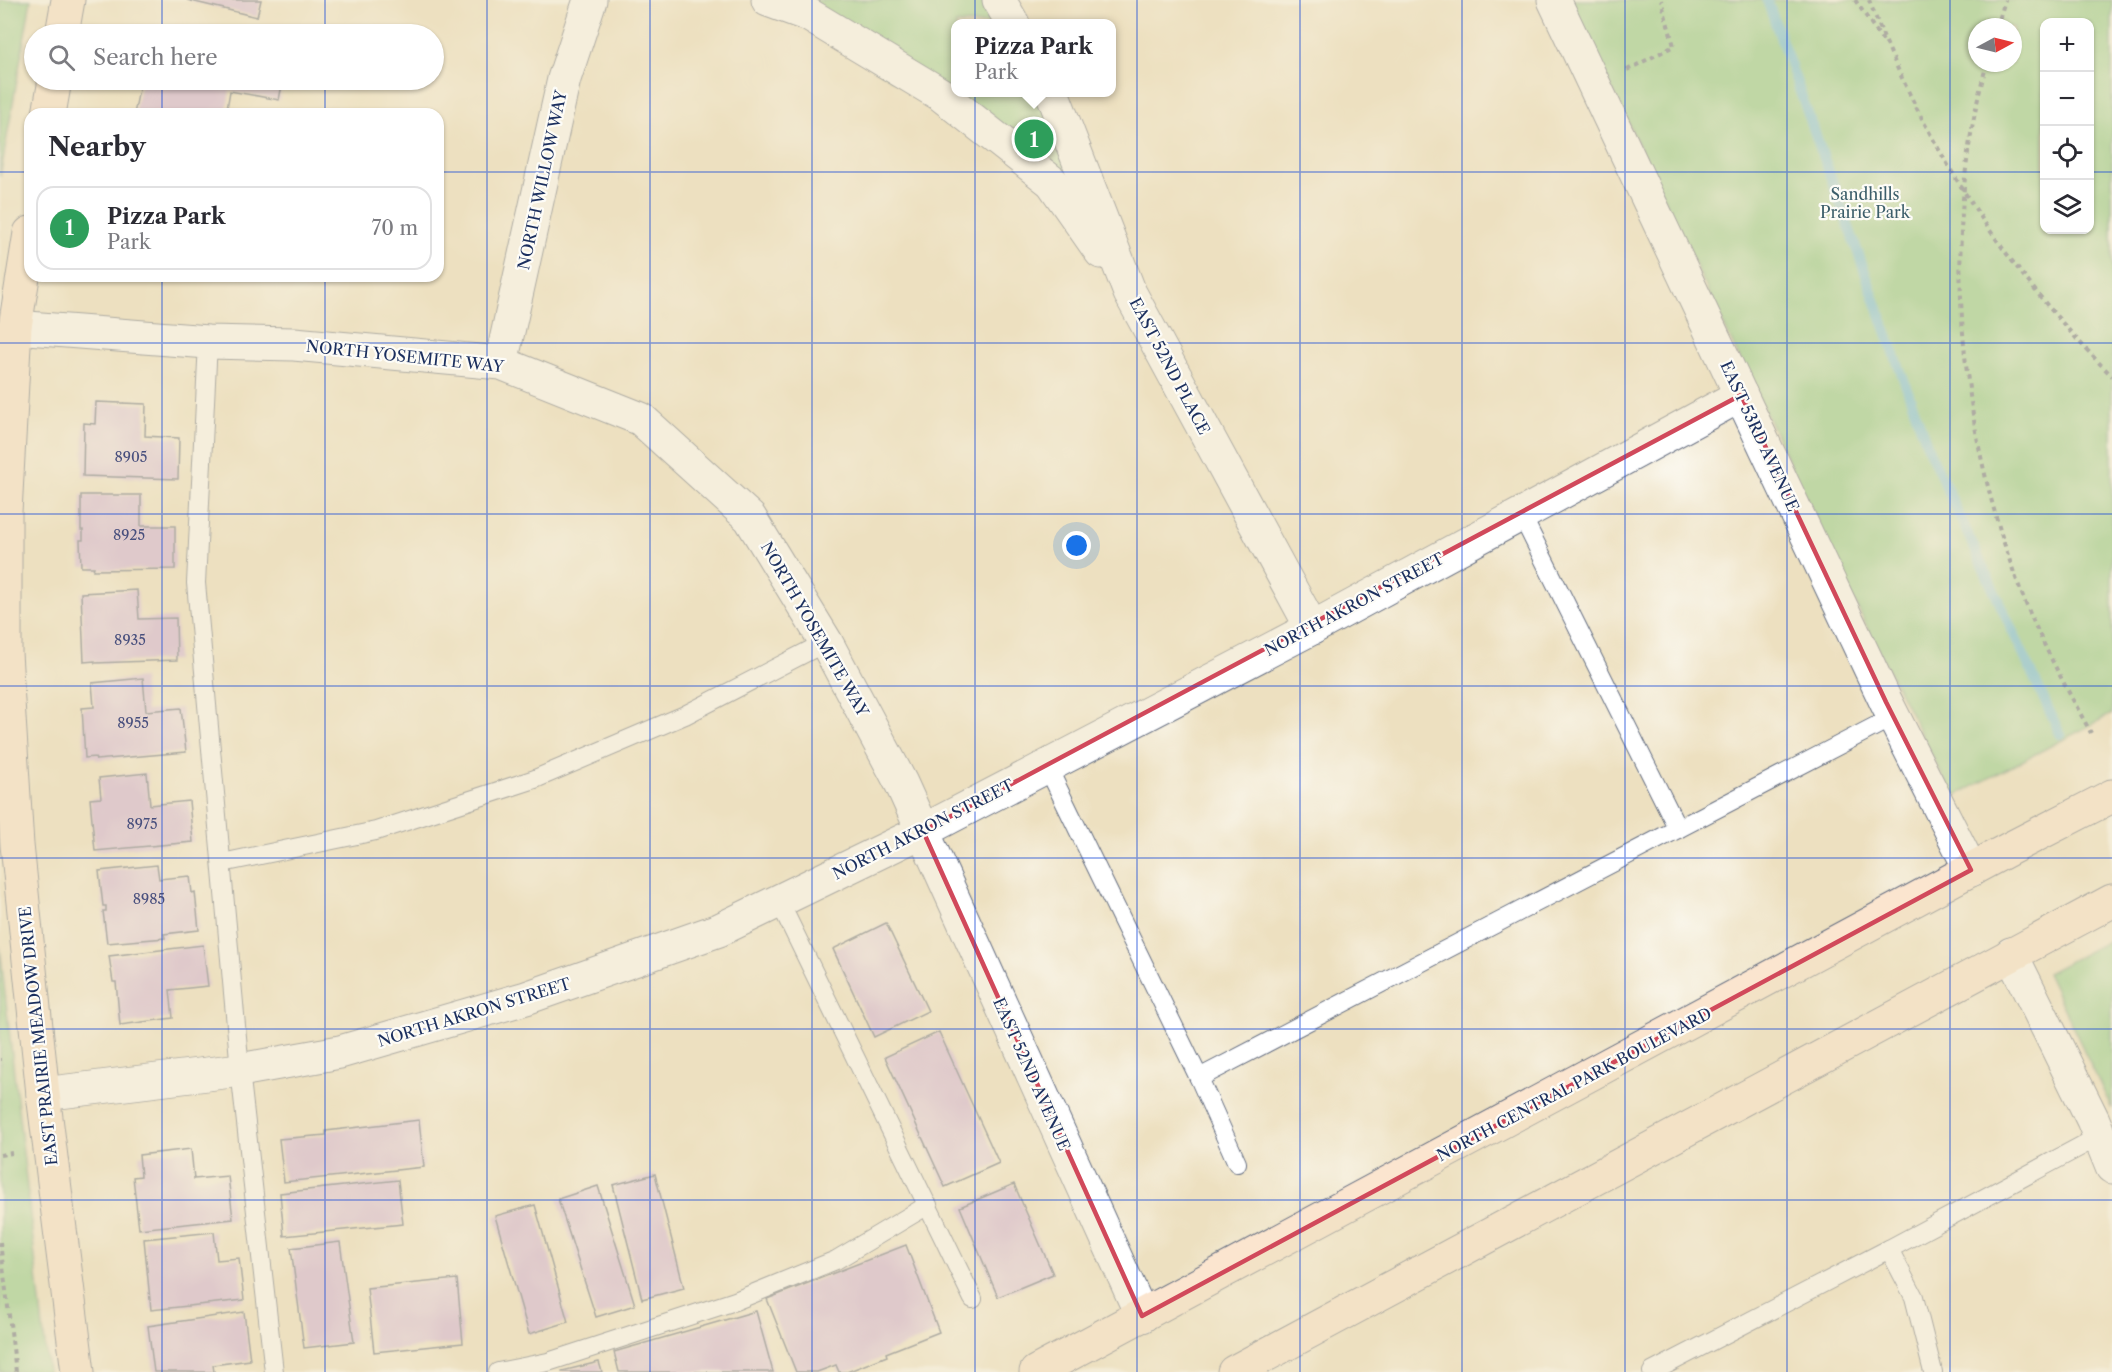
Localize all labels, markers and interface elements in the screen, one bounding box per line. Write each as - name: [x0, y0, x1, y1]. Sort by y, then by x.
- north arrow: [1968, 18, 2022, 72]
- map controls: [2040, 18, 2094, 234]
- button: +: [2040, 18, 2094, 72]
- popup: [951, 19, 1116, 97]
- search box: [24, 24, 444, 90]
- text: Pizza Park: [974, 33, 1093, 60]
- icon: search: [45, 41, 78, 74]
- text: Search here: [93, 44, 218, 71]
- text: Park: [974, 60, 1018, 84]
- button: −: [2040, 72, 2094, 126]
- street label: NORTH WILLOW WAY: [513, 88, 571, 272]
- pin: 1: [1014, 116, 1054, 162]
- button: locate: [2040, 126, 2094, 180]
- text: Nearby: [48, 131, 146, 163]
- button: layers: [2040, 180, 2094, 234]
- park label: Sandhills Prairie Park: [1820, 184, 1911, 222]
- text: Pizza Park: [107, 203, 225, 230]
- text: 1: [65, 216, 74, 240]
- text: 70 m: [372, 216, 418, 240]
- text: Park: [107, 230, 150, 254]
- street label: EAST 52ND PLACE: [1125, 294, 1215, 438]
- street label: NORTH YOSEMITE WAY: [305, 336, 506, 376]
- street label: EAST 53RD AVENUE: [1716, 358, 1804, 514]
- house number: 8905: [115, 448, 147, 466]
- house number: 8925: [113, 526, 145, 544]
- your location: [1062, 531, 1091, 560]
- street label: NORTH YOSEMITE WAY: [757, 538, 874, 721]
- street label: NORTH AKRON STREET: [1261, 548, 1447, 660]
- house number: 8935: [114, 631, 146, 649]
- house number: 8955: [117, 714, 149, 732]
- street label: NORTH AKRON STREET: [829, 775, 1017, 883]
- house number: 8975: [127, 815, 158, 833]
- house number: 8985: [133, 890, 165, 908]
- street label: EAST PRAIRIE MEADOW DRIVE: [14, 905, 62, 1167]
- street label: NORTH AKRON STREET: [375, 973, 573, 1051]
- street label: EAST 52ND AVENUE: [989, 994, 1075, 1154]
- street label: NORTH CENTRAL PARK BOULEVARD: [1433, 1003, 1715, 1165]

